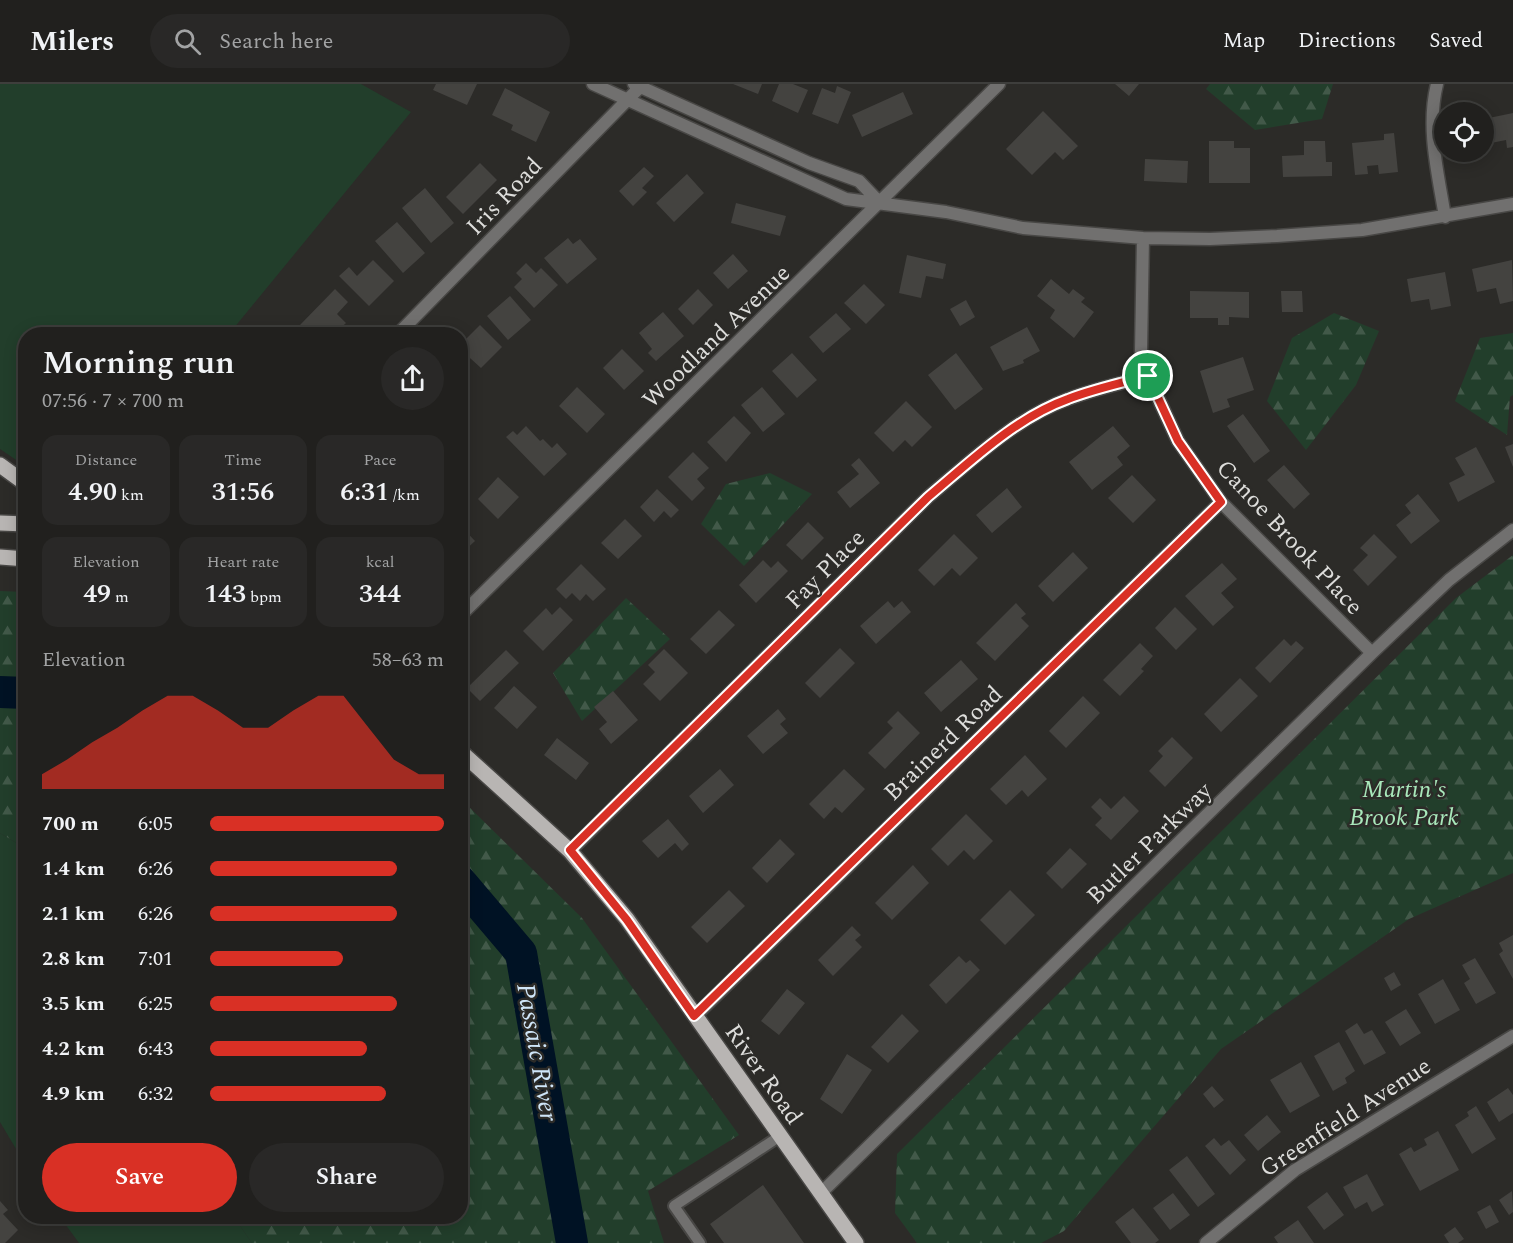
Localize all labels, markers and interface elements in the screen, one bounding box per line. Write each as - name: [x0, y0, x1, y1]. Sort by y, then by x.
- search box: [150, 14, 570, 68]
- text: Milers: [30, 20, 114, 63]
- icon: search: [171, 25, 204, 58]
- text: Search here: [219, 25, 333, 58]
- text: Map: [1223, 25, 1265, 57]
- text: Directions: [1298, 25, 1396, 57]
- text: Saved: [1429, 25, 1483, 57]
- map controls: [1434, 102, 1494, 162]
- button: locate: [1434, 102, 1494, 162]
- street label: Iris Road: [458, 149, 551, 244]
- street label: Woodland Avenue: [634, 256, 799, 417]
- text: Morning run: [42, 338, 235, 388]
- button: share: [381, 347, 444, 410]
- pin: [1122, 350, 1173, 401]
- icon: arrive: [1131, 359, 1164, 392]
- text: 07:56 · 7 × 700 m: [42, 386, 184, 416]
- text: Distance: [75, 448, 137, 472]
- text: Time: [224, 448, 262, 472]
- text: Pace: [363, 448, 397, 472]
- street label: Canoe Brook Place: [1207, 452, 1371, 624]
- text: 4.90: [68, 472, 117, 512]
- text: 31:56: [212, 472, 274, 512]
- text: 6:31: [340, 472, 389, 512]
- text: km: [117, 483, 144, 507]
- text: /km: [389, 483, 420, 507]
- street label: Fay Place: [777, 521, 874, 618]
- text: Elevation: [72, 550, 140, 574]
- text: Heart rate: [207, 550, 279, 574]
- text: kcal: [366, 550, 394, 574]
- text: 49: [83, 574, 111, 614]
- text: 143: [204, 574, 246, 614]
- text: 344: [359, 574, 401, 614]
- text: m: [111, 585, 129, 609]
- text: bpm: [246, 585, 282, 609]
- text: Elevation: [42, 645, 126, 675]
- text: 58–63 m: [372, 645, 444, 675]
- street label: Brainerd Road: [876, 677, 1011, 810]
- park label: Martin's Brook Park: [1349, 772, 1459, 836]
- street label: Butler Parkway: [1079, 773, 1222, 913]
- text: 700 m: [42, 809, 99, 839]
- text: 6:05: [138, 809, 173, 839]
- text: 1.4 km: [42, 854, 105, 884]
- text: 6:26: [138, 854, 173, 884]
- text: 2.1 km: [42, 899, 105, 929]
- text: 6:26: [138, 899, 173, 929]
- text: 2.8 km: [42, 944, 105, 974]
- text: 7:01: [138, 944, 173, 974]
- water label: Passaic River: [505, 980, 569, 1126]
- text: 3.5 km: [42, 989, 105, 1019]
- text: 6:25: [138, 989, 173, 1019]
- street label: River Road: [715, 1017, 811, 1132]
- text: 4.2 km: [42, 1034, 105, 1064]
- text: 6:43: [138, 1034, 173, 1064]
- street label: Greenfield Avenue: [1253, 1049, 1438, 1187]
- text: 4.9 km: [42, 1079, 105, 1109]
- text: 6:32: [138, 1079, 173, 1109]
- button: Save: [42, 1143, 237, 1212]
- button: Share: [249, 1143, 444, 1212]

